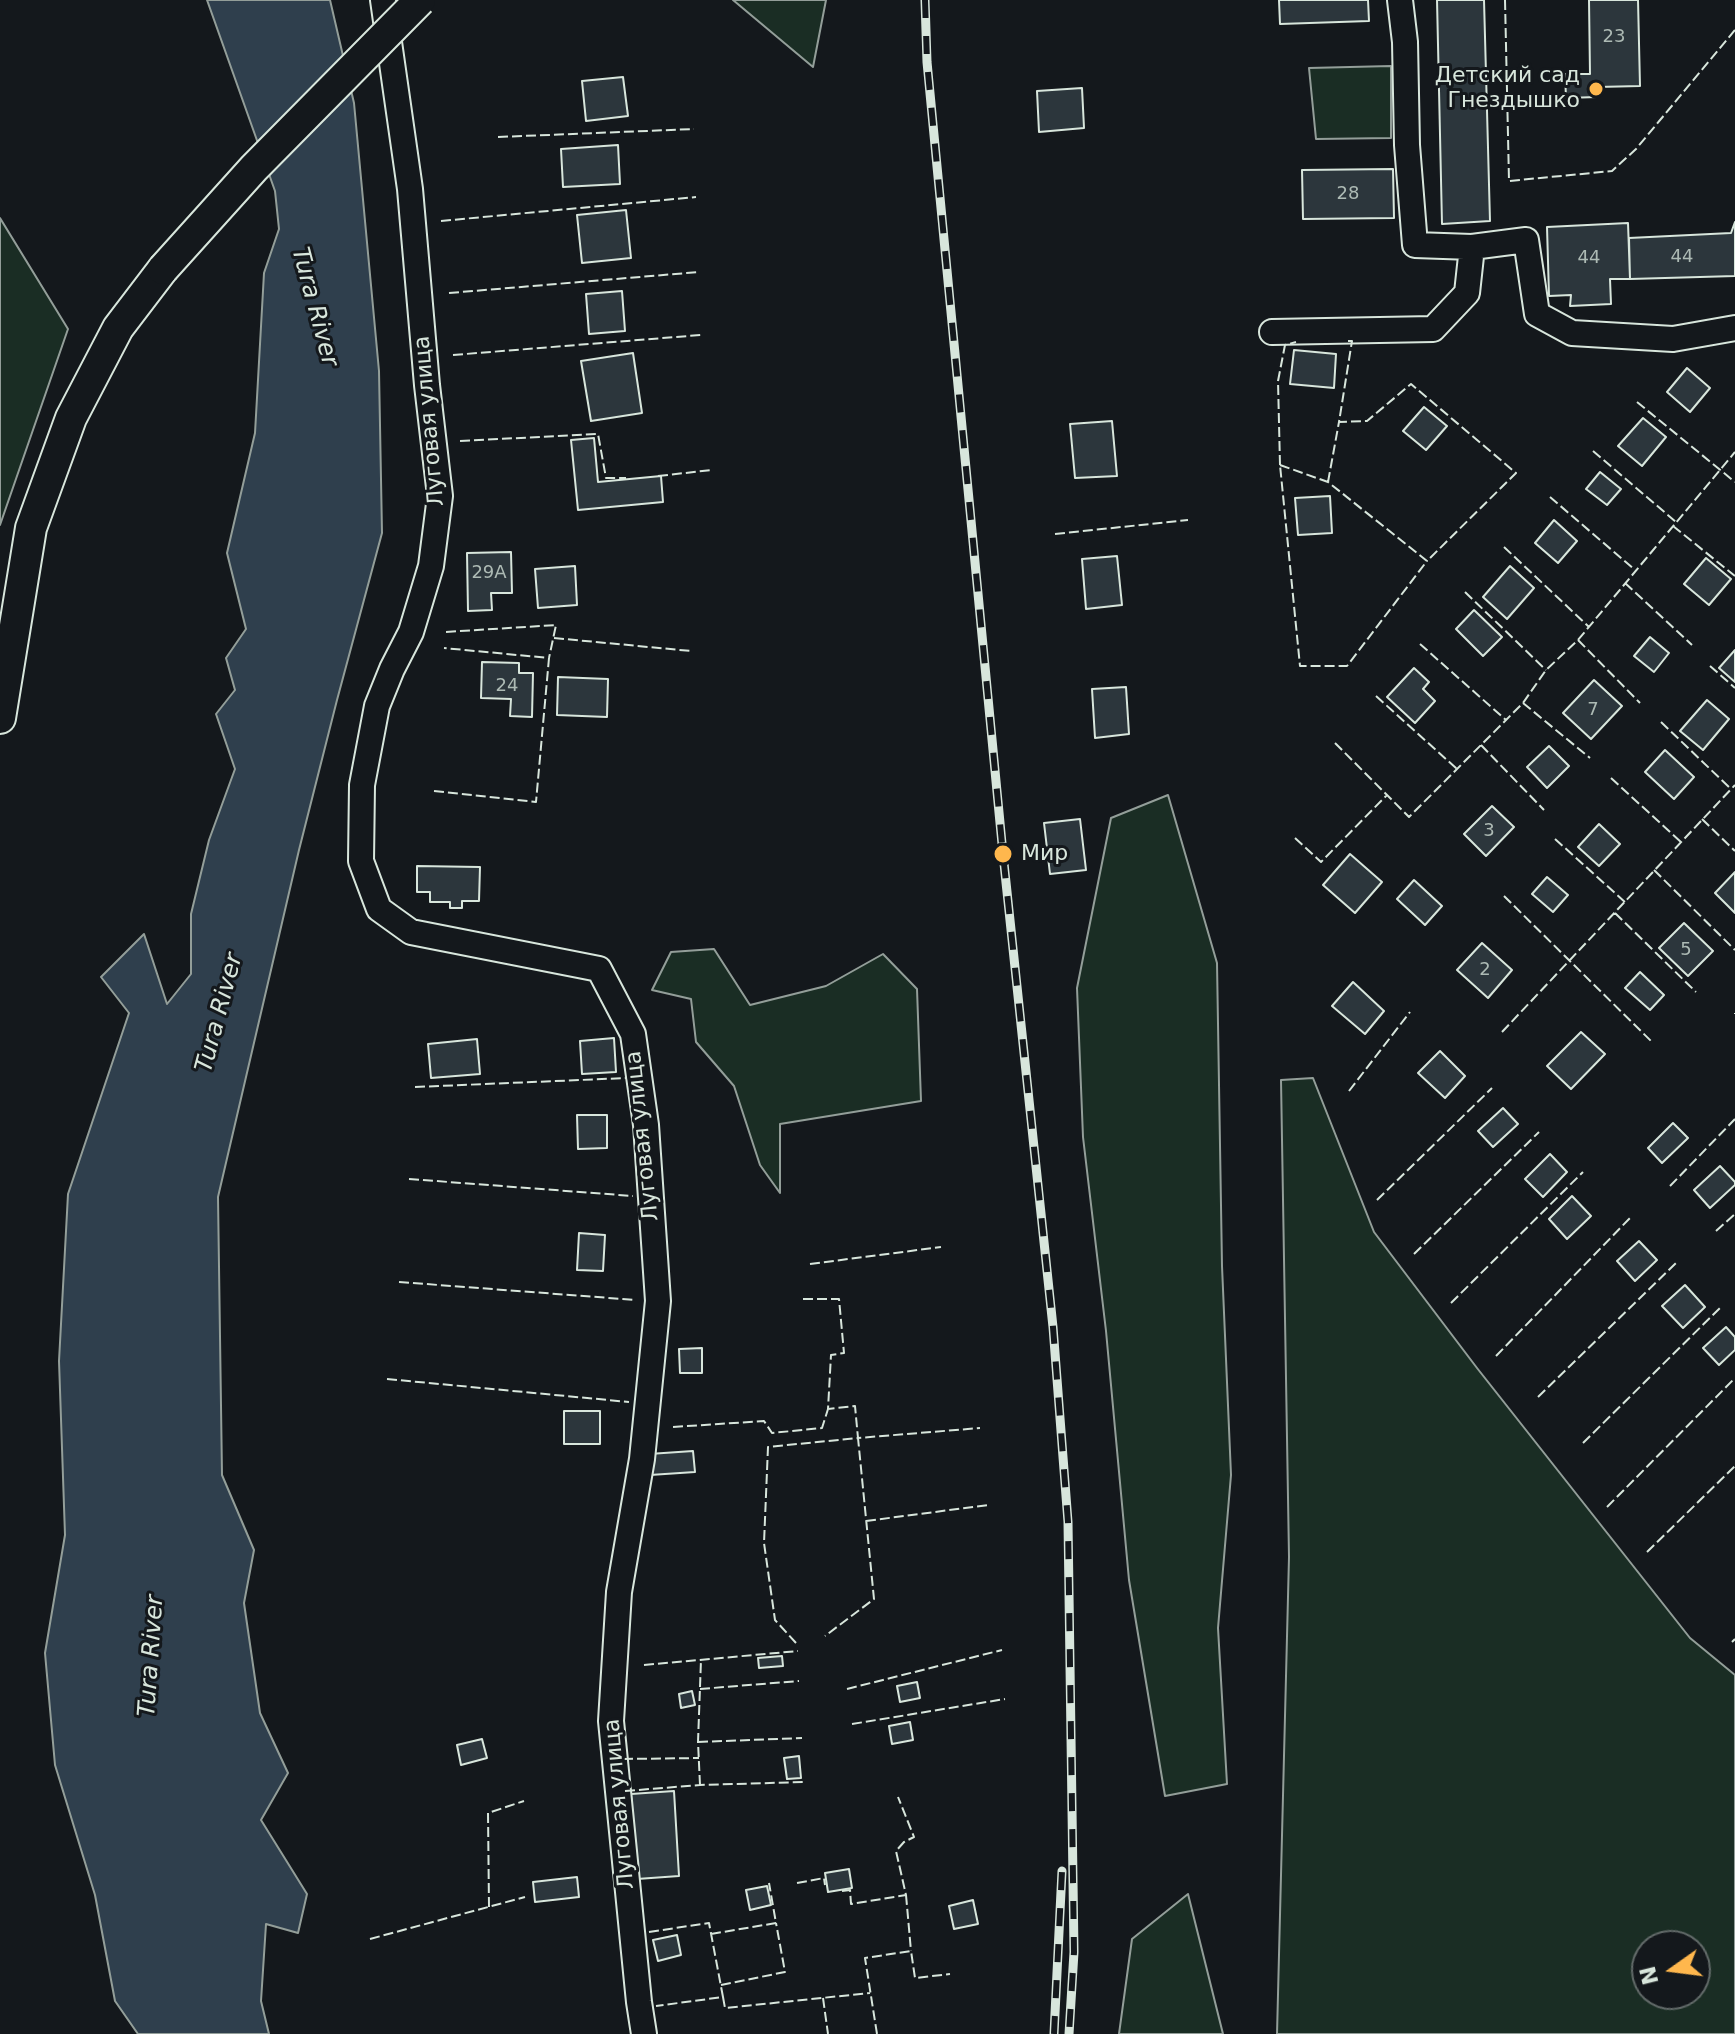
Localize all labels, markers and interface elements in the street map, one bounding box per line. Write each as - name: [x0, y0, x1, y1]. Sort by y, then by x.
- house number: 23: [1603, 26, 1625, 48]
- place label: Детский сад Гнездышко: [1435, 63, 1580, 114]
- marker: Детский сад Гнездышко: [1587, 80, 1605, 98]
- house number: 28: [1337, 183, 1359, 205]
- water label: Tura River: [284, 244, 344, 370]
- house number: 44: [1671, 246, 1693, 268]
- house number: 44: [1578, 247, 1600, 269]
- street label: Луговая улица: [409, 335, 451, 507]
- house number: 29А: [471, 562, 507, 584]
- house number: 24: [496, 675, 518, 697]
- house number: 7: [1587, 699, 1599, 721]
- house number: 3: [1483, 820, 1495, 842]
- place label: Мир: [1021, 841, 1068, 867]
- marker: Мир: [992, 843, 1014, 865]
- house number: 5: [1680, 939, 1692, 961]
- water label: Tura River: [190, 950, 250, 1076]
- house number: 2: [1479, 959, 1491, 981]
- street label: Луговая улица: [621, 1050, 665, 1222]
- water label: Tura River: [133, 1594, 171, 1718]
- street label: Луговая улица: [599, 1718, 641, 1890]
- north arrow: [1631, 1930, 1711, 2010]
- text: N: [1635, 1963, 1664, 1987]

